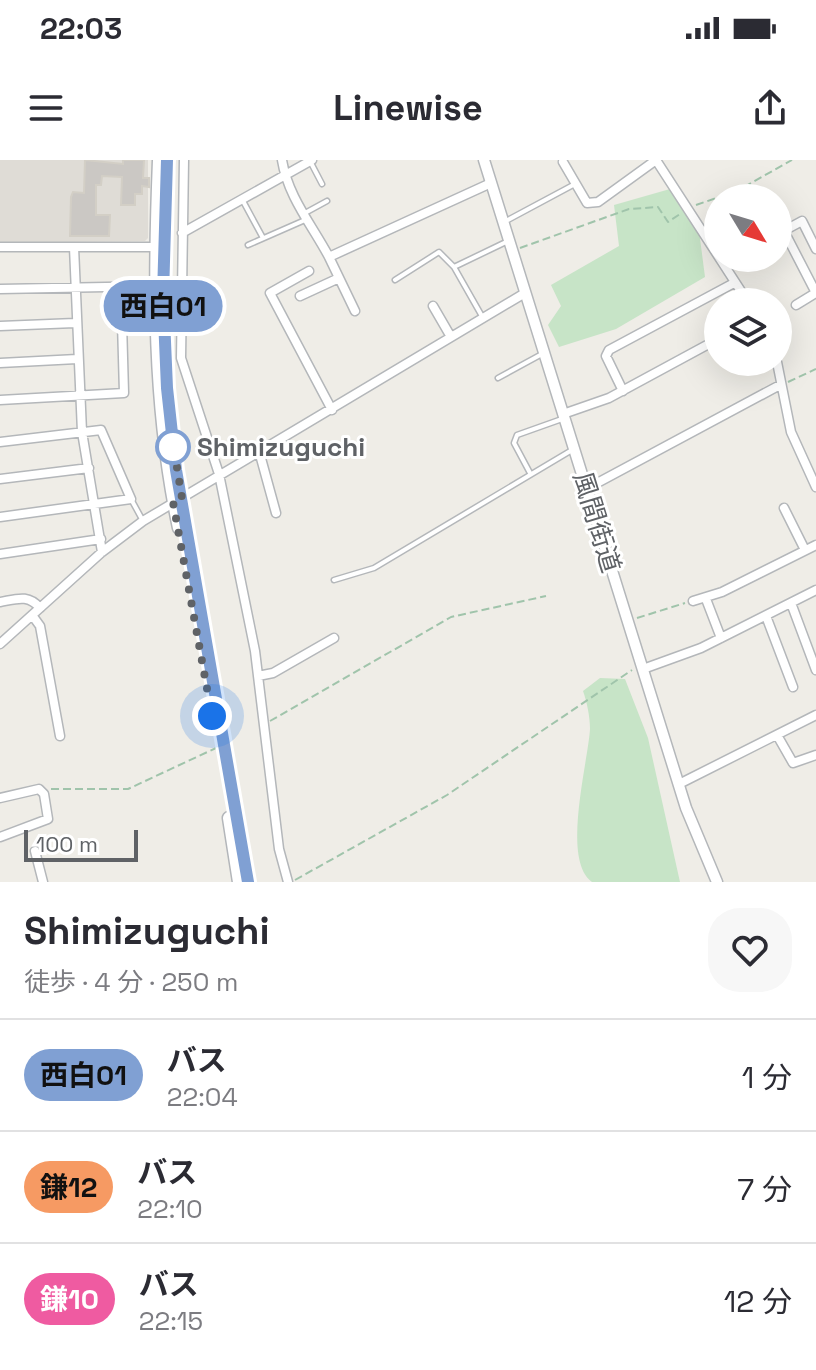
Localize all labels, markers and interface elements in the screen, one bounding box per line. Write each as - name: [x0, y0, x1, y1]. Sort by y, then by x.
- text: 22:03: [40, 9, 122, 48]
- text: Linewise: [333, 85, 483, 131]
- icon: menu: [24, 86, 68, 130]
- icon: share: [748, 86, 792, 130]
- north arrow: [704, 184, 792, 272]
- map controls: [704, 184, 792, 376]
- line badge: 西白01: [107, 280, 219, 332]
- text: 西白01: [120, 288, 206, 324]
- button: layers: [704, 288, 792, 376]
- marker: Shimizuguchi: [156, 430, 190, 464]
- place label: Shimizuguchi: [197, 430, 365, 464]
- street label: 風間街道: [566, 467, 628, 577]
- your location: [192, 696, 232, 736]
- scale bar: [24, 826, 138, 862]
- text: 100 m: [36, 830, 98, 858]
- text: Shimizuguchi: [24, 907, 270, 955]
- button: heart: [708, 908, 792, 992]
- text: 徒歩 · 4 分 · 250 m: [24, 965, 238, 999]
- text: バス: [167, 1041, 227, 1080]
- text: 西白01: [40, 1057, 127, 1093]
- text: 1 分: [742, 1058, 792, 1097]
- text: 22:04: [167, 1080, 238, 1114]
- text: バス: [137, 1153, 197, 1192]
- text: 鎌12: [40, 1169, 97, 1205]
- text: 7 分: [737, 1170, 792, 1209]
- text: 22:10: [137, 1192, 203, 1226]
- text: バス: [139, 1265, 199, 1304]
- text: 鎌10: [40, 1281, 99, 1317]
- text: 12 分: [724, 1282, 792, 1321]
- text: 22:15: [139, 1304, 203, 1338]

